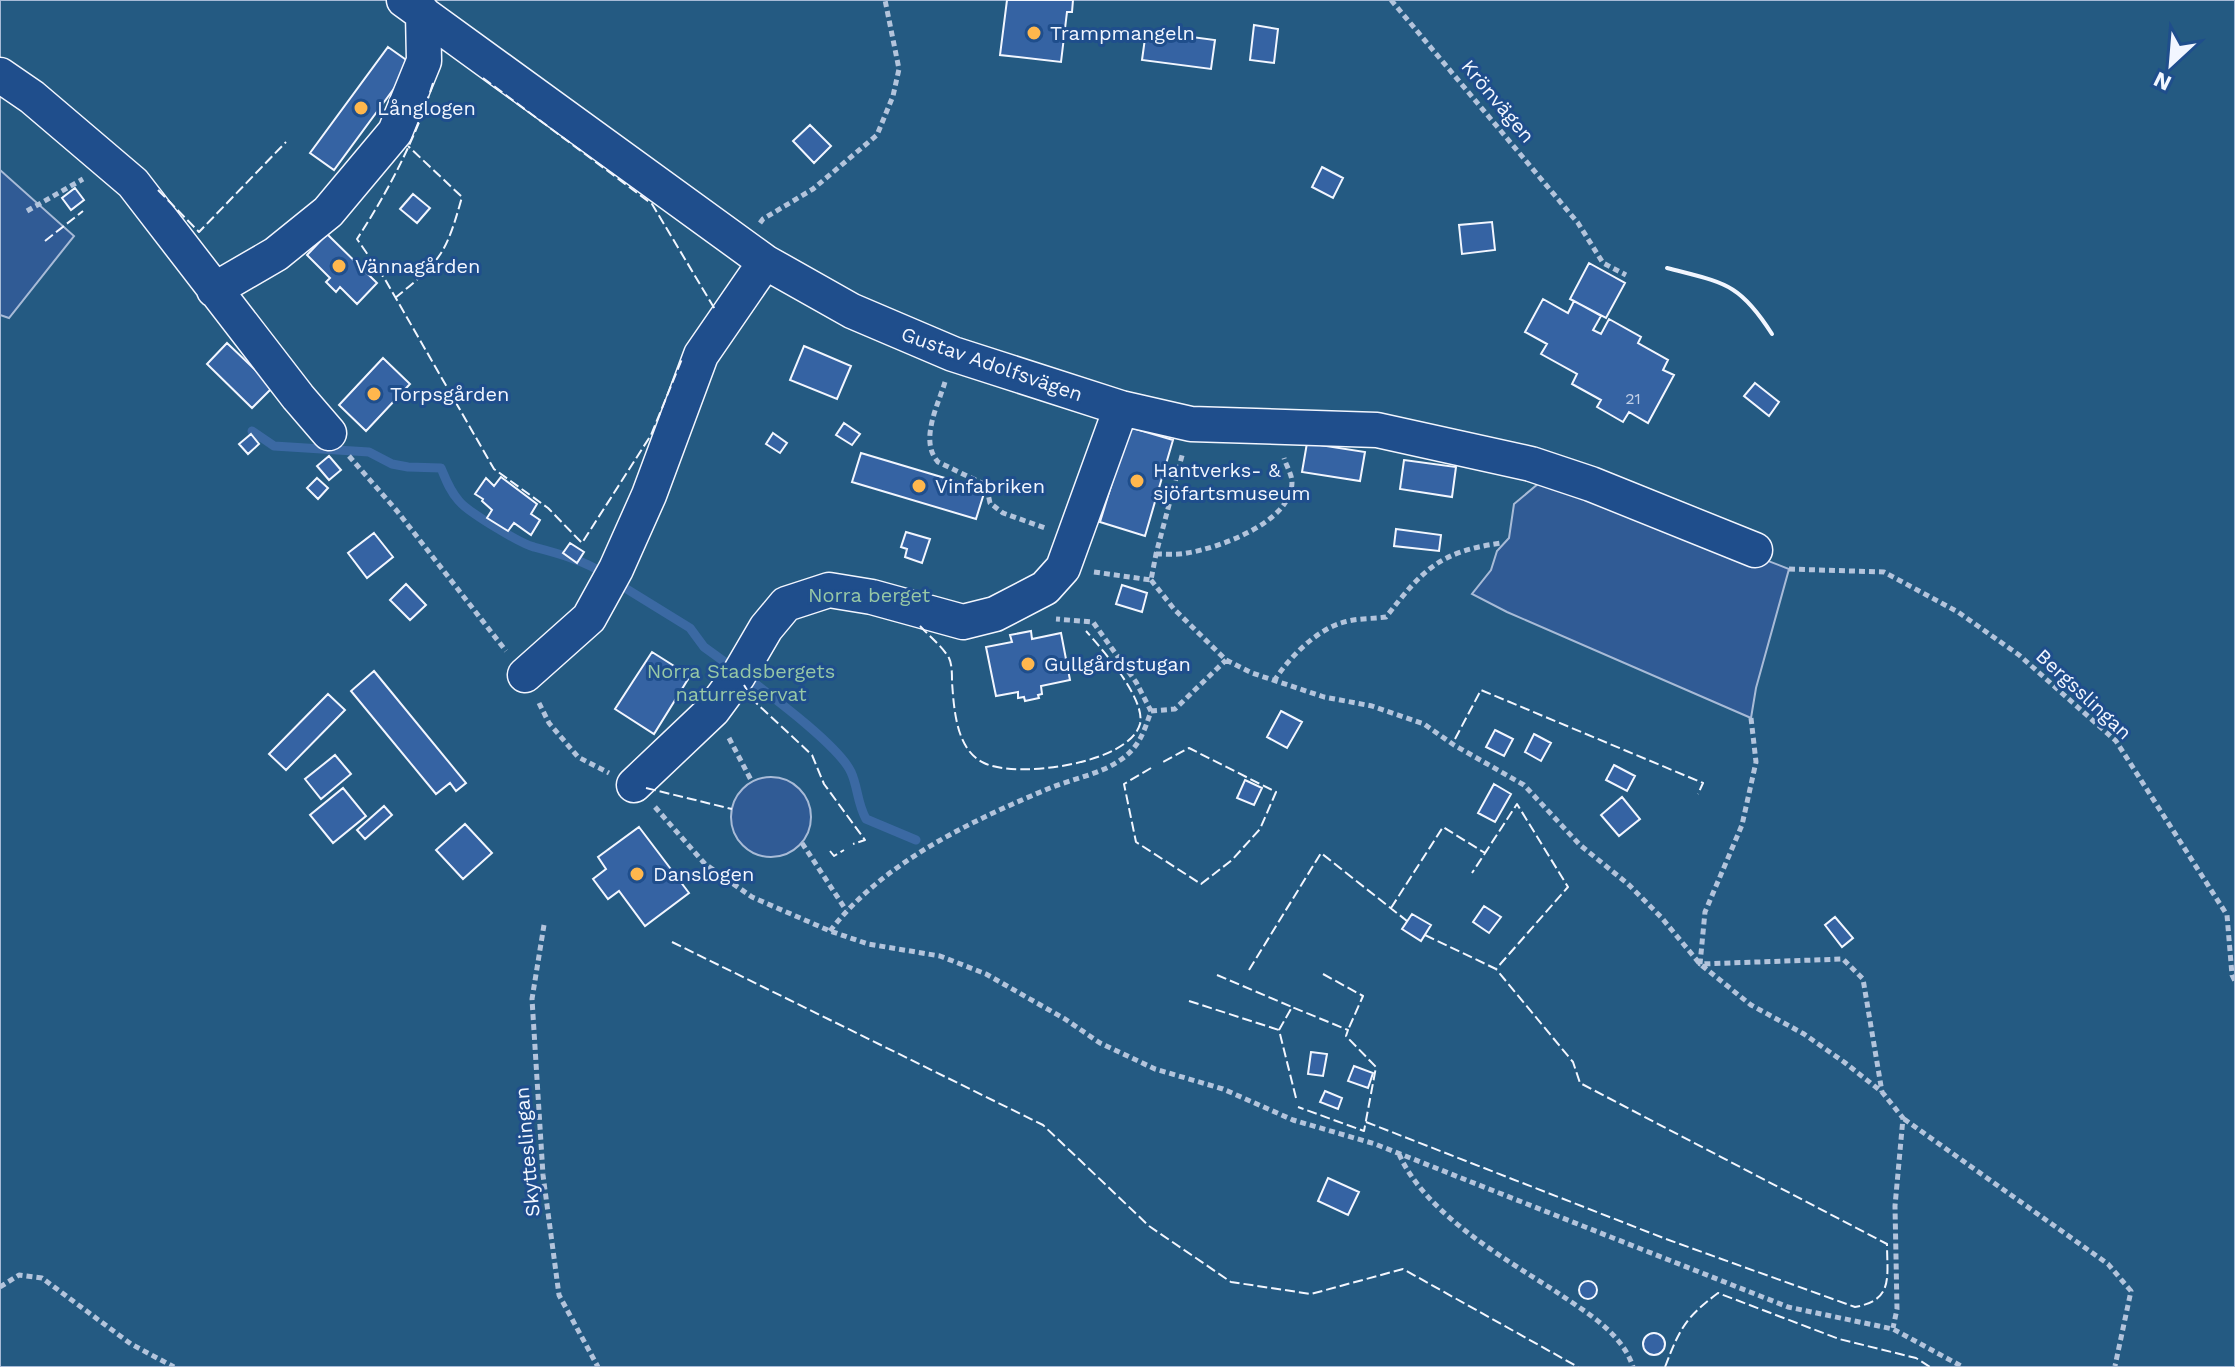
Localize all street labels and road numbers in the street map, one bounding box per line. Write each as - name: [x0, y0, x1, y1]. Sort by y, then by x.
- street label: Krönvägen: [1456, 55, 1540, 147]
- street label: Gustav Adolfsvägen: [898, 322, 1086, 406]
- street label: Bergsslingan: [2031, 644, 2137, 744]
- street label: Skytteslingan: [509, 1086, 545, 1218]

